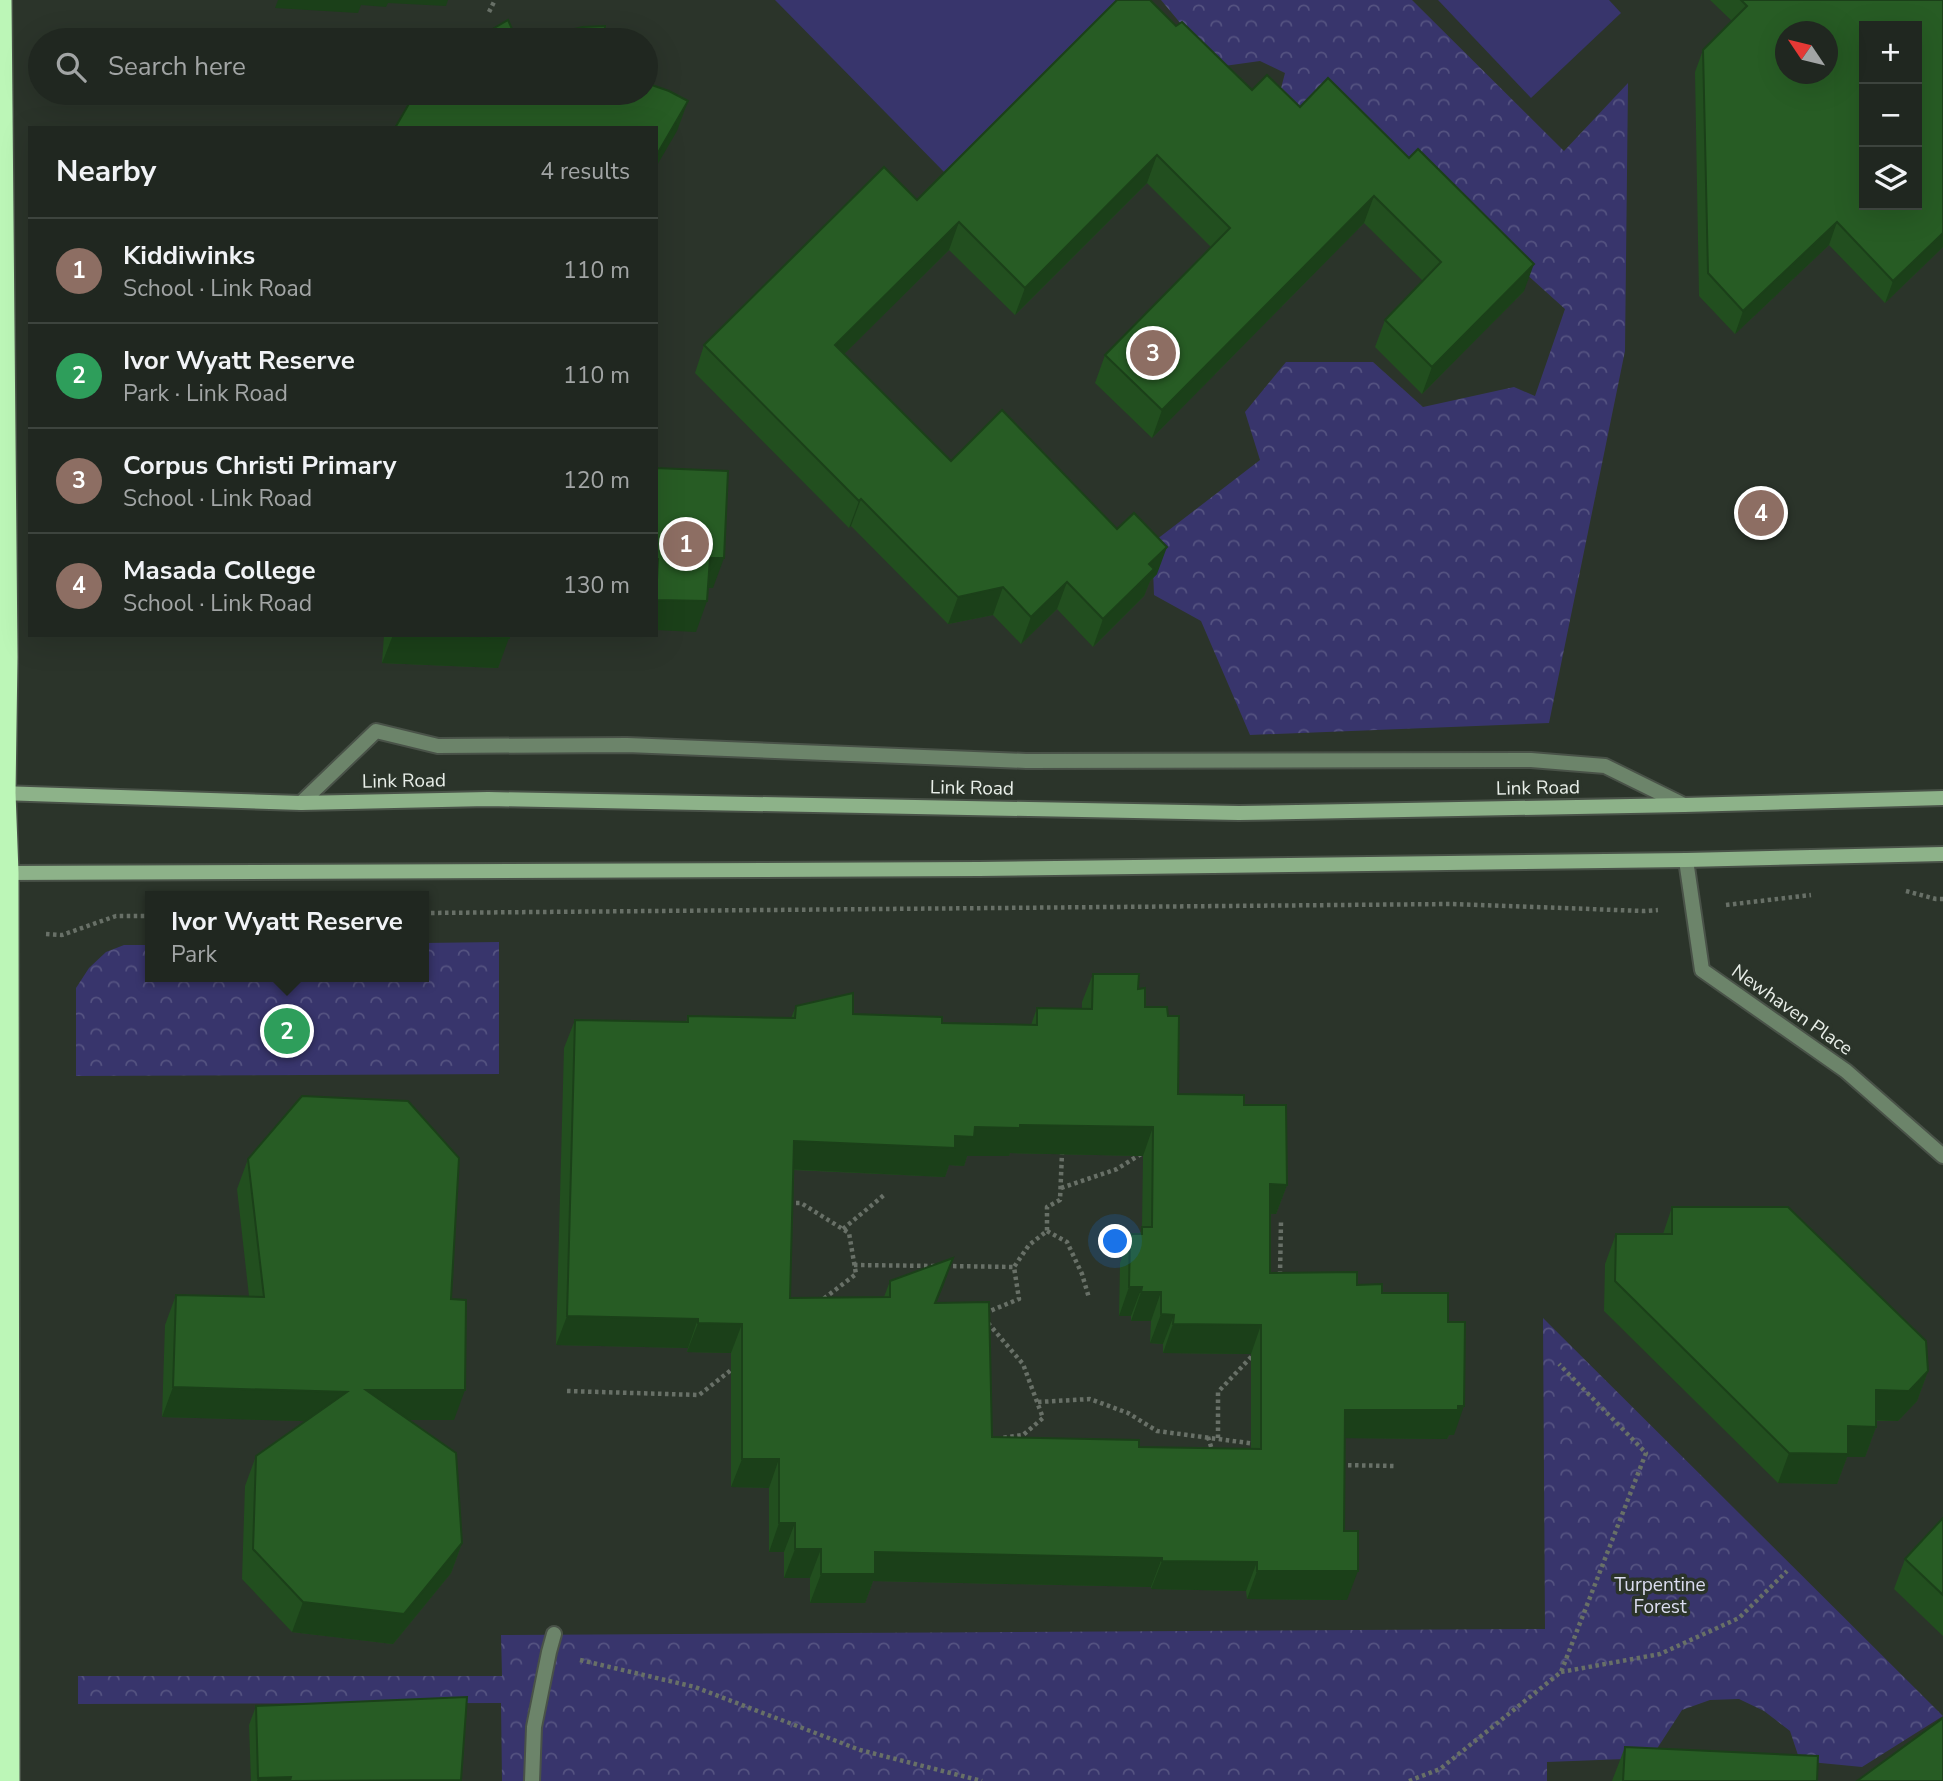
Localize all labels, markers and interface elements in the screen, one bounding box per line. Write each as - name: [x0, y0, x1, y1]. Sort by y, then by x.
- north arrow: [1775, 21, 1838, 84]
- map controls: [1859, 21, 1922, 210]
- button: +: [1859, 21, 1922, 84]
- search box: [28, 28, 658, 105]
- icon: search: [52, 48, 90, 86]
- text: Search here: [108, 49, 246, 84]
- button: −: [1859, 84, 1922, 147]
- button: layers: [1859, 147, 1922, 210]
- text: Nearby: [56, 151, 156, 192]
- text: 4 results: [540, 156, 630, 187]
- text: Kiddiwinks: [123, 238, 255, 273]
- text: 1: [72, 255, 86, 286]
- text: 110 m: [563, 255, 630, 286]
- text: School · Link Road: [123, 273, 312, 304]
- pin: 3: [1130, 327, 1176, 379]
- text: Ivor Wyatt Reserve: [123, 343, 355, 378]
- text: 2: [72, 360, 86, 391]
- text: 110 m: [563, 360, 630, 391]
- text: Park · Link Road: [123, 378, 288, 409]
- text: Corpus Christi Primary: [123, 448, 396, 483]
- text: 3: [72, 465, 86, 496]
- text: 120 m: [563, 465, 630, 496]
- text: School · Link Road: [123, 483, 312, 514]
- pin: 4: [1738, 487, 1784, 539]
- pin: 1: [663, 518, 709, 570]
- text: Masada College: [123, 553, 316, 588]
- text: 4: [72, 570, 86, 601]
- text: 130 m: [563, 570, 630, 601]
- text: School · Link Road: [123, 588, 312, 619]
- street label: Link Road: [362, 767, 446, 795]
- street label: Link Road: [930, 774, 1014, 802]
- street label: Link Road: [1496, 774, 1580, 802]
- popup: [145, 891, 429, 982]
- text: Ivor Wyatt Reserve: [171, 904, 403, 939]
- text: Park: [171, 939, 217, 970]
- street label: Newhaven Place: [1726, 958, 1858, 1062]
- pin: 2: [264, 1005, 310, 1057]
- your location: [1098, 1224, 1132, 1258]
- park label: Turpentine Forest: [1614, 1572, 1706, 1620]

